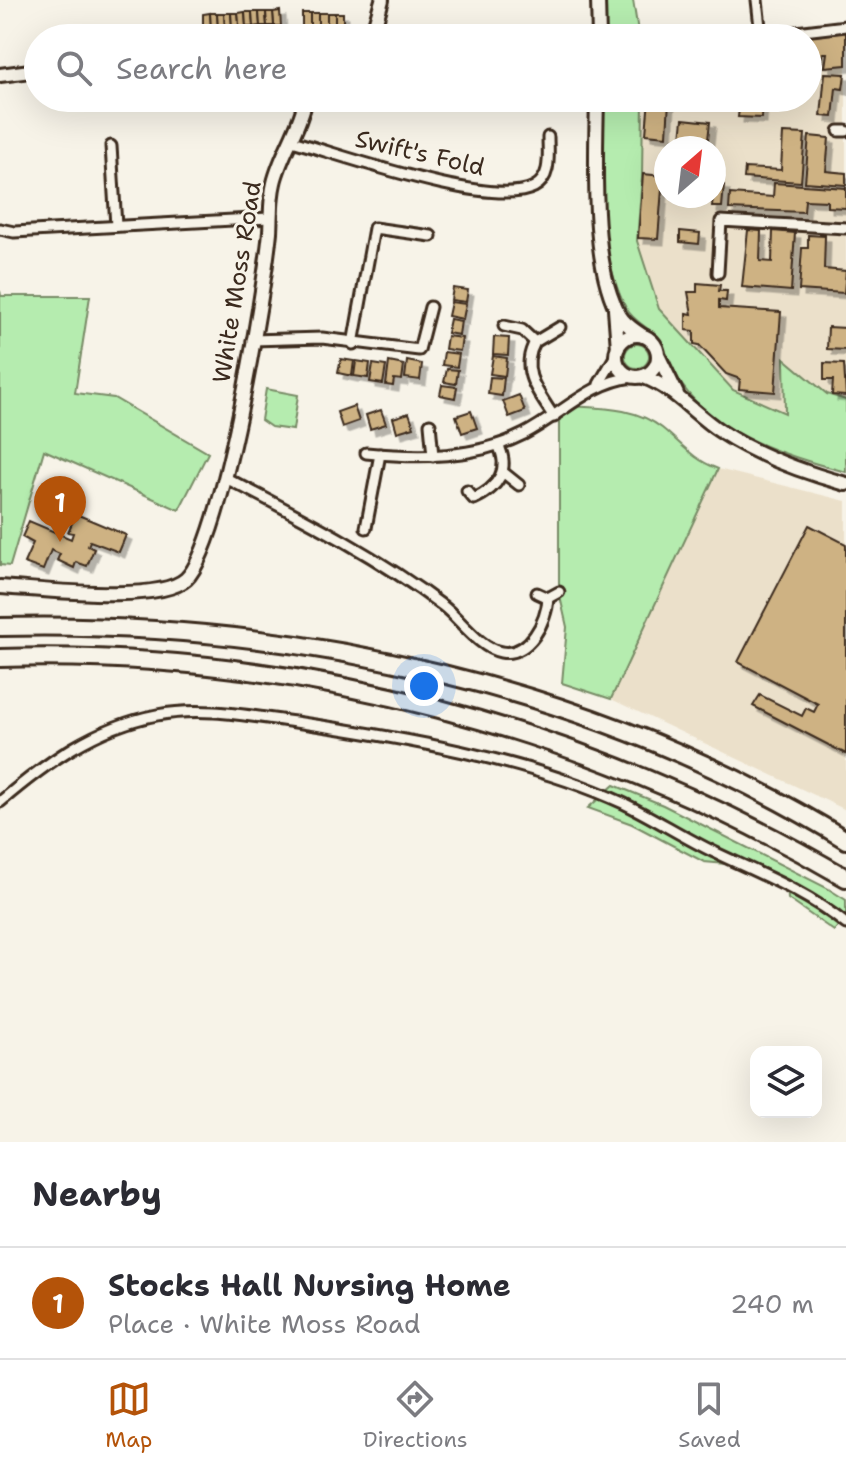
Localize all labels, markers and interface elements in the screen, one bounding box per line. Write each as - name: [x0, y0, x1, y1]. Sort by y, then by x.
- search box: [24, 24, 822, 112]
- icon: search: [52, 46, 96, 90]
- text: Search here: [116, 48, 287, 89]
- street label: Swift's Fold: [352, 123, 488, 183]
- north arrow: [654, 136, 726, 208]
- street label: White Moss Road: [205, 179, 269, 385]
- pin: 1: [34, 476, 86, 542]
- your location: [404, 666, 444, 706]
- map controls: [750, 1046, 822, 1118]
- button: layers: [750, 1046, 822, 1118]
- text: Nearby: [32, 1171, 162, 1217]
- text: Stocks Hall Nursing Home: [108, 1265, 511, 1306]
- text: 1: [52, 1286, 64, 1321]
- text: 240 m: [730, 1286, 814, 1321]
- text: Place · White Moss Road: [108, 1306, 420, 1341]
- tab: Map: [105, 1377, 152, 1454]
- tab: Directions: [363, 1377, 468, 1454]
- tab: Saved: [678, 1377, 741, 1454]

